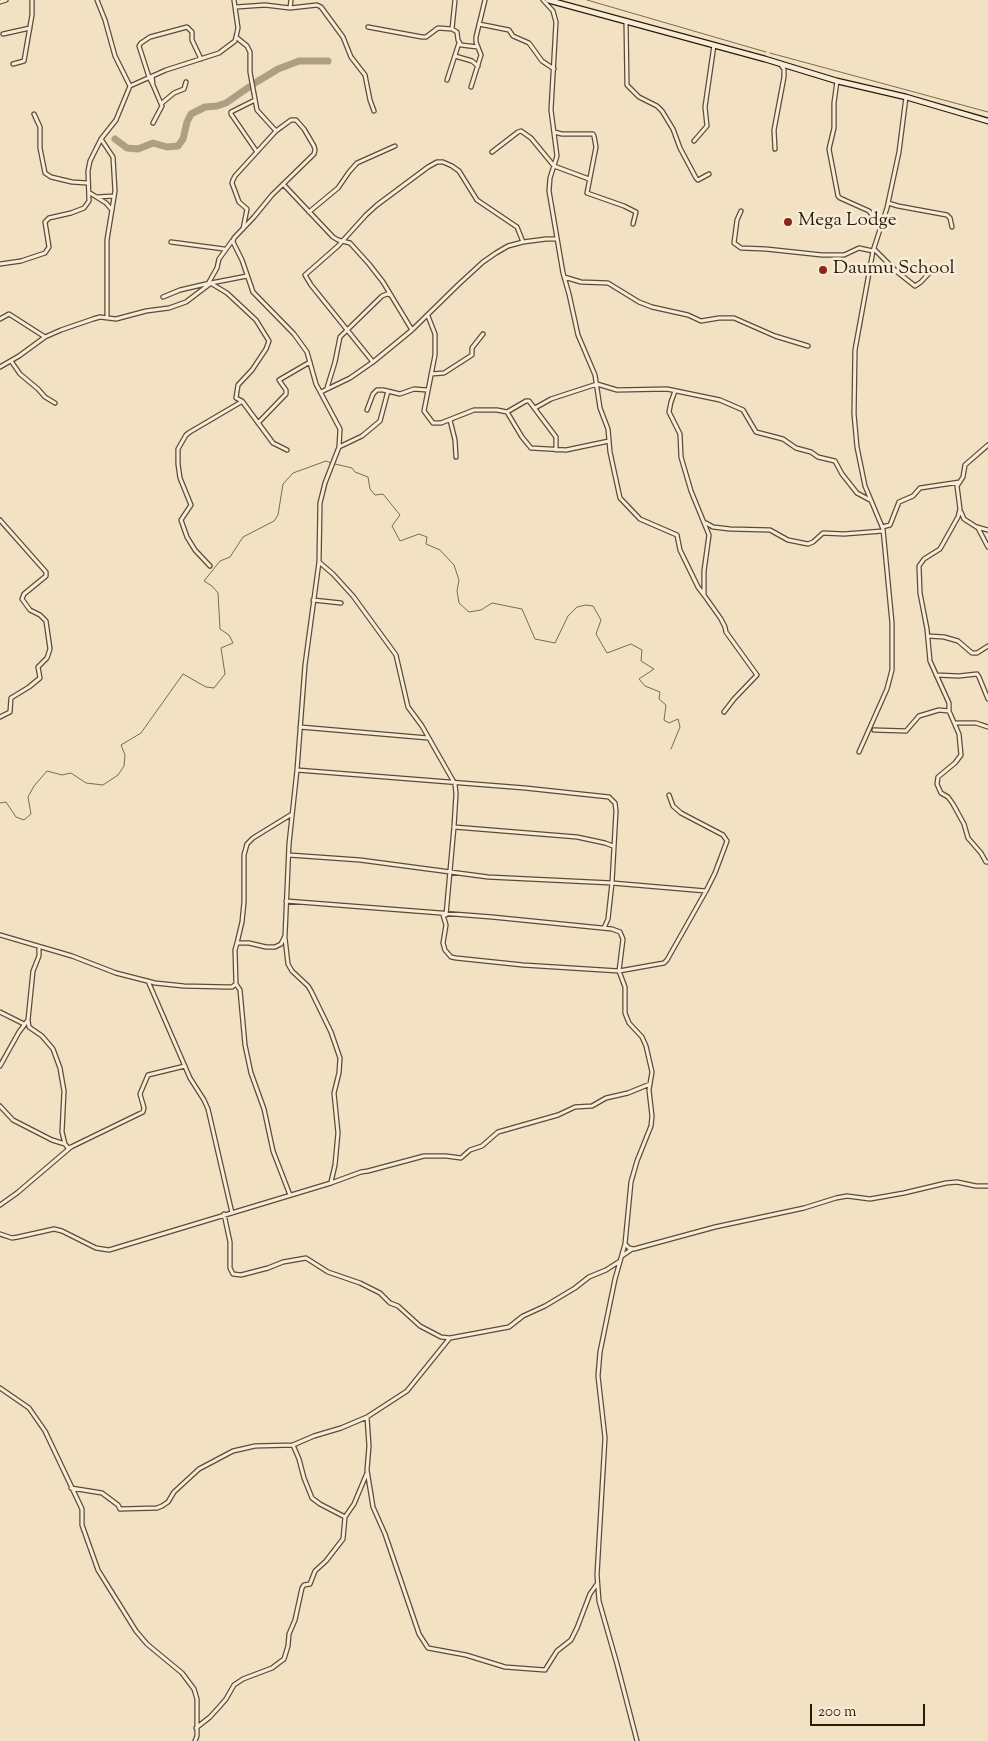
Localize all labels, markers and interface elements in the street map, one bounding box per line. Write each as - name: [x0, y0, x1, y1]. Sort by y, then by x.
- place label: Mega Lodge: [798, 211, 897, 233]
- marker: Mega Lodge: [782, 216, 794, 228]
- place label: Daumu School: [833, 259, 955, 281]
- marker: Daumu School: [817, 264, 829, 276]
- scale bar: [813, 1694, 928, 1726]
- text: 200 m: [818, 1702, 857, 1723]

